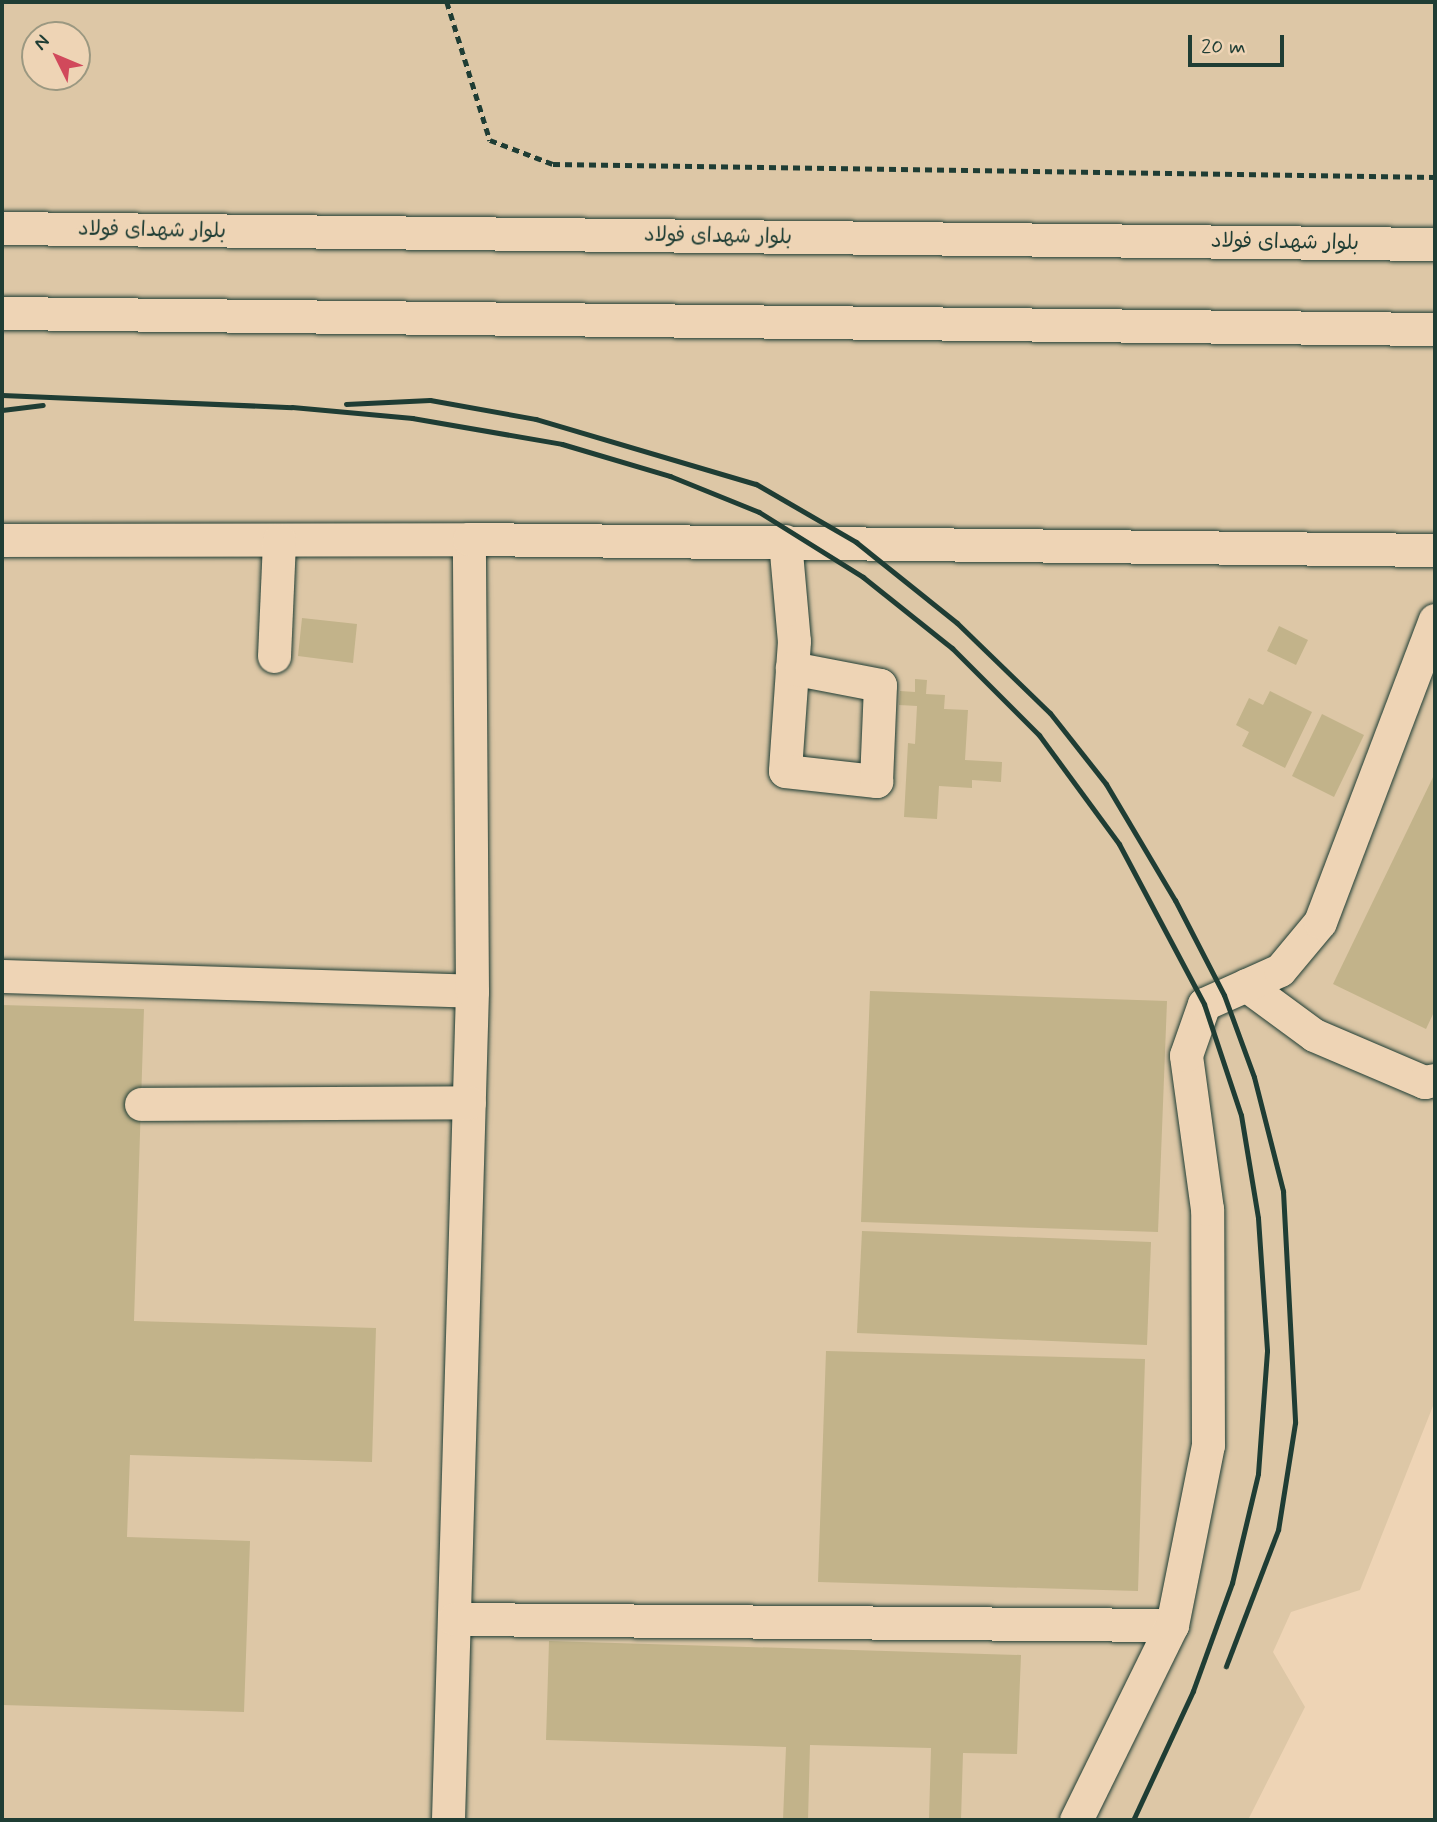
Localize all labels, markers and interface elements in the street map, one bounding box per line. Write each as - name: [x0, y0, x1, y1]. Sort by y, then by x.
- north arrow: [21, 21, 91, 91]
- scale bar: [1192, 21, 1288, 65]
- text: N: [28, 30, 55, 56]
- text: 20 m: [1201, 33, 1246, 61]
- street label: بلوار شهدای فولاد: [78, 216, 226, 244]
- street label: بلوار شهدای فولاد: [644, 222, 792, 250]
- street label: بلوار شهدای فولاد: [1211, 228, 1359, 256]

